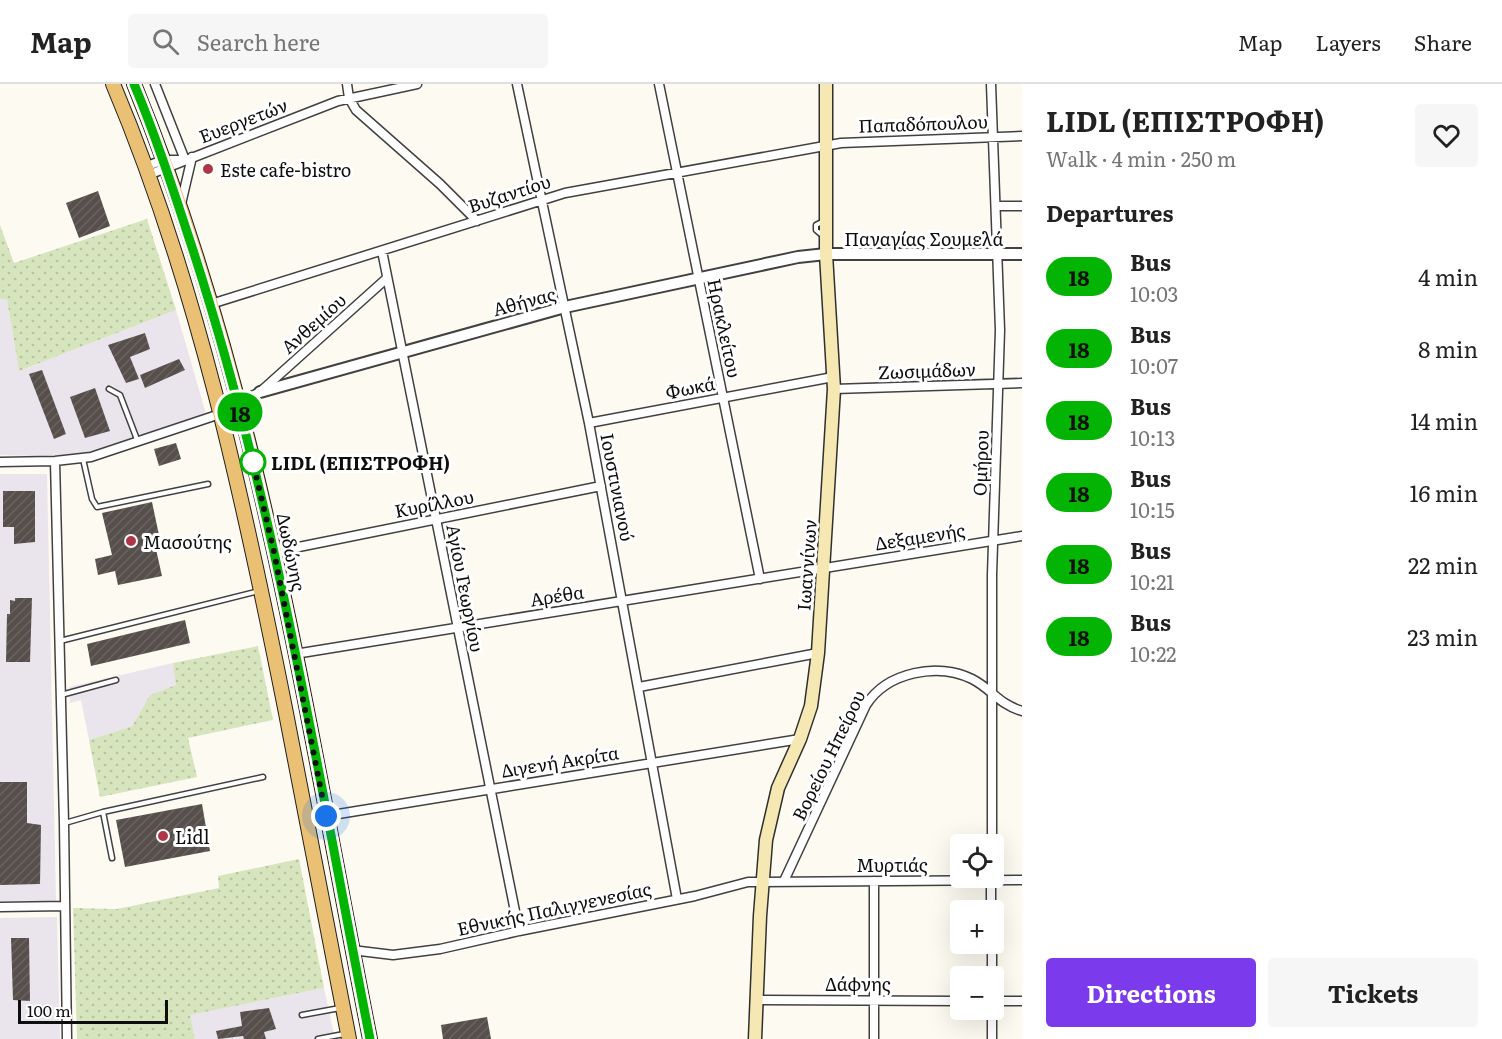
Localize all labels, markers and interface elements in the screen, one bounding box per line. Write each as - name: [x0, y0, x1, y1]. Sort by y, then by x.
- search box: [128, 14, 548, 68]
- text: Map: [30, 20, 92, 62]
- icon: search: [149, 25, 182, 58]
- text: Search here: [197, 25, 320, 58]
- text: Map: [1238, 26, 1283, 57]
- text: Layers: [1316, 26, 1381, 57]
- text: Share: [1414, 26, 1472, 57]
- street label: Ευεργετών: [195, 91, 291, 149]
- text: LIDL (ΕΠΙΣΤΡΟΦΗ): [1046, 99, 1324, 141]
- button: heart: [1415, 104, 1478, 167]
- street label: Παπαδόπουλου: [858, 107, 988, 139]
- text: Walk · 4 min · 250 m: [1046, 143, 1236, 173]
- place label: Este cafe-bistro: [220, 156, 351, 183]
- marker: Este cafe-bistro: [201, 162, 215, 176]
- street label: Βυζαντίου: [464, 167, 554, 219]
- text: Departures: [1046, 196, 1173, 229]
- street label: Παναγίας Σουμελά: [844, 225, 1004, 252]
- text: Bus: [1130, 245, 1171, 278]
- text: 4 min: [1418, 260, 1478, 293]
- text: 18: [1068, 261, 1090, 292]
- street label: Ηρακλείτου: [701, 276, 749, 380]
- text: 10:03: [1130, 278, 1178, 308]
- street label: Αθήνας: [490, 280, 559, 322]
- street label: Ανθεμίου: [275, 286, 351, 360]
- text: Bus: [1130, 317, 1171, 350]
- text: 8 min: [1418, 332, 1478, 365]
- text: 18: [1068, 333, 1090, 364]
- text: 10:07: [1130, 350, 1178, 380]
- street label: Ζωσιμάδων: [878, 355, 976, 385]
- street label: Φωκά: [663, 369, 717, 405]
- text: Bus: [1130, 389, 1171, 422]
- line badge: 18: [213, 392, 267, 432]
- text: 18: [229, 397, 251, 428]
- text: 14 min: [1410, 404, 1478, 437]
- text: 18: [1068, 405, 1090, 436]
- text: 10:13: [1130, 422, 1175, 452]
- street label: Ομήρου: [965, 430, 995, 496]
- street label: Ιουστινιανού: [594, 431, 642, 543]
- marker: LIDL (ΕΠΙΣΤΡΟΦΗ): [240, 449, 266, 475]
- place label: LIDL (ΕΠΙΣΤΡΟΦΗ): [271, 449, 450, 476]
- text: Bus: [1130, 461, 1171, 494]
- text: 16 min: [1410, 476, 1478, 509]
- text: 18: [1068, 477, 1090, 508]
- street label: Κυρίλλου: [392, 482, 476, 524]
- text: 10:15: [1130, 494, 1175, 524]
- street label: Δωδώνης: [271, 510, 313, 594]
- street label: Δεξαμενής: [873, 516, 967, 556]
- street label: Ιωαννίνων: [789, 518, 823, 612]
- street label: Αγίου Γεωργίου: [440, 522, 492, 654]
- place label: Μασούτης: [143, 528, 232, 555]
- text: Bus: [1130, 533, 1171, 566]
- marker: Μασούτης: [124, 534, 138, 548]
- text: 22 min: [1408, 548, 1478, 581]
- text: 18: [1068, 549, 1090, 580]
- text: 10:21: [1130, 566, 1174, 596]
- street label: Αρέθα: [528, 577, 586, 613]
- text: Bus: [1130, 605, 1171, 638]
- text: 23 min: [1407, 620, 1478, 653]
- text: 18: [1068, 621, 1090, 652]
- text: 10:22: [1130, 638, 1176, 668]
- street label: Βορείου Ηπείρου: [785, 685, 871, 825]
- street label: Διγενή Ακρίτα: [499, 738, 621, 784]
- your location: [311, 801, 341, 831]
- place label: Lidl: [175, 823, 210, 850]
- marker: Lidl: [156, 829, 170, 843]
- map controls: [950, 834, 1004, 1020]
- button: locate: [950, 834, 1004, 888]
- street label: Μυρτιάς: [856, 851, 928, 878]
- street label: Εθνικής Παλιγγενεσίας: [454, 874, 654, 942]
- button: +: [950, 900, 1004, 954]
- button: Directions: [1046, 958, 1256, 1027]
- button: Tickets: [1268, 958, 1478, 1027]
- button: −: [950, 966, 1004, 1020]
- street label: Δάφνης: [825, 970, 891, 997]
- scale bar: [18, 997, 168, 1024]
- text: 100 m: [27, 998, 71, 1022]

